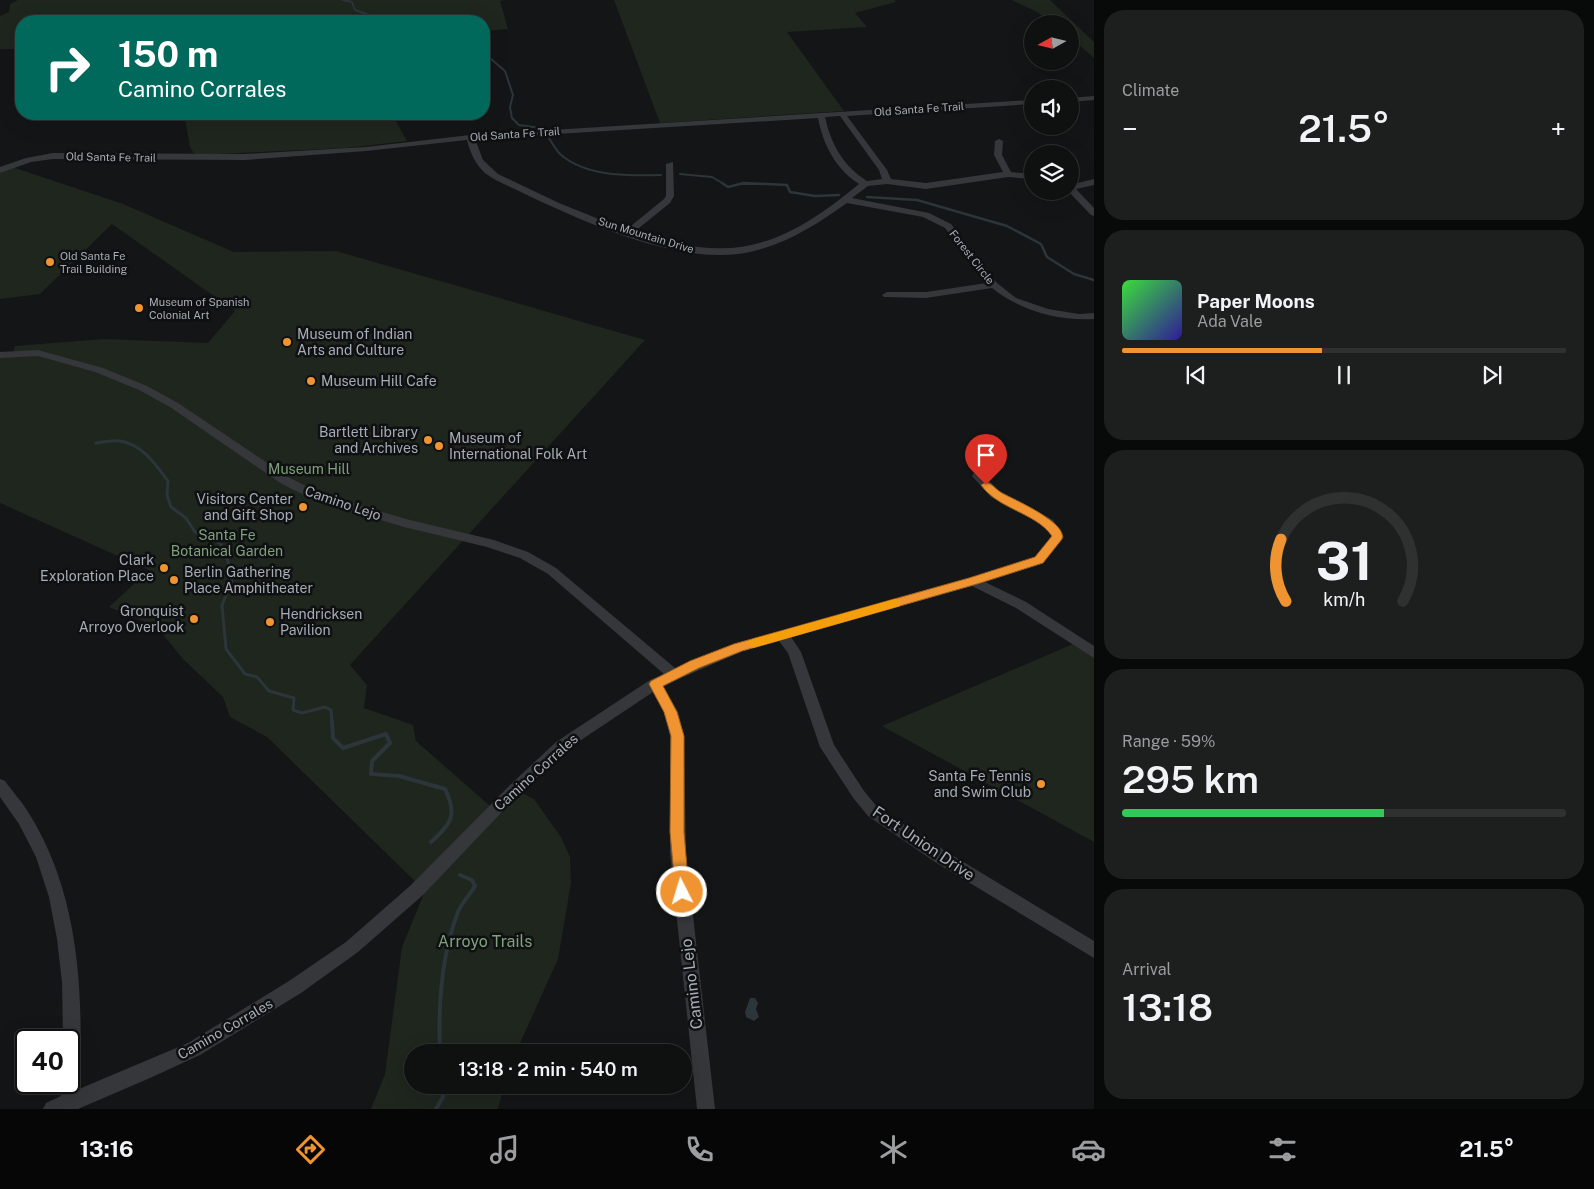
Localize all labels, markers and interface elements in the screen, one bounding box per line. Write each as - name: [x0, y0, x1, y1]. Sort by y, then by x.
- north arrow: [1024, 15, 1079, 70]
- map controls: [1024, 15, 1079, 200]
- text: 150 m: [118, 34, 218, 75]
- icon: right: [35, 35, 100, 100]
- text: Camino Corrales: [118, 76, 286, 102]
- button: sound: [1024, 80, 1079, 135]
- text: Climate: [1122, 81, 1179, 100]
- street label: Old Santa Fe Trail: [873, 100, 965, 118]
- text: 21.5°: [1298, 106, 1390, 151]
- text: −: [1122, 112, 1138, 145]
- text: +: [1550, 112, 1566, 145]
- street label: Old Santa Fe Trail: [469, 125, 561, 143]
- button: layers: [1024, 145, 1079, 200]
- street label: Old Santa Fe Trail: [66, 150, 156, 164]
- street label: Sun Mountain Drive: [597, 215, 695, 255]
- street label: Forest Circle: [947, 228, 997, 286]
- place label: Old Santa Fe Trail Building: [60, 250, 128, 275]
- marker: Old Santa Fe Trail Building: [44, 256, 56, 268]
- text: Paper Moons: [1197, 290, 1315, 312]
- place label: Museum of Spanish Colonial Art: [149, 296, 249, 321]
- marker: Museum of Spanish Colonial Art: [133, 302, 145, 314]
- text: Ada Vale: [1197, 312, 1262, 331]
- place label: Museum of Indian Arts and Culture: [297, 326, 412, 358]
- marker: Museum of Indian Arts and Culture: [281, 336, 293, 348]
- icon: previous: [1182, 361, 1210, 389]
- icon: pause: [1330, 361, 1358, 389]
- icon: next: [1478, 361, 1506, 389]
- place label: Museum Hill Cafe: [321, 373, 437, 389]
- marker: Museum Hill Cafe: [305, 375, 317, 387]
- place label: Bartlett Library and Archives: [319, 424, 419, 456]
- place label: Museum of International Folk Art: [449, 430, 587, 462]
- marker: Bartlett Library and Archives: [422, 434, 434, 446]
- pin: [965, 434, 1007, 485]
- marker: Museum of International Folk Art: [433, 440, 445, 452]
- icon: arrive: [972, 441, 1000, 469]
- park label: Museum Hill: [268, 461, 350, 477]
- street label: Camino Lejo: [303, 482, 383, 524]
- place label: Visitors Center and Gift Shop: [197, 491, 293, 523]
- marker: Visitors Center and Gift Shop: [297, 501, 309, 513]
- park label: Santa Fe Botanical Garden: [171, 527, 283, 559]
- text: 31: [1316, 531, 1372, 592]
- place label: Clark Exploration Place: [40, 552, 154, 584]
- marker: Clark Exploration Place: [158, 562, 170, 574]
- place label: Berlin Gathering Place Amphitheater: [184, 564, 313, 596]
- marker: Berlin Gathering Place Amphitheater: [168, 574, 180, 586]
- text: km/h: [1323, 589, 1365, 610]
- place label: Gronquist Arroyo Overlook: [79, 603, 184, 635]
- place label: Hendricksen Pavilion: [280, 606, 362, 638]
- marker: Gronquist Arroyo Overlook: [188, 613, 200, 625]
- marker: Hendricksen Pavilion: [264, 616, 276, 628]
- street label: Camino Corrales: [491, 730, 581, 814]
- text: Range · 59%: [1122, 732, 1215, 751]
- text: 295 km: [1122, 757, 1259, 802]
- place label: Santa Fe Tennis and Swim Club: [928, 768, 1031, 800]
- marker: Santa Fe Tennis and Swim Club: [1035, 778, 1047, 790]
- street label: Fort Union Drive: [869, 802, 978, 885]
- position arrow: [655, 865, 707, 917]
- park label: Arroyo Trails: [438, 932, 532, 951]
- street label: Camino Lejo: [677, 938, 706, 1030]
- text: Arrival: [1122, 960, 1171, 979]
- text: 13:18: [1122, 985, 1213, 1030]
- street label: Camino Corrales: [175, 995, 275, 1063]
- speed limit sign: 40: [15, 1029, 80, 1094]
- text: 13:18 · 2 min · 540 m: [458, 1058, 638, 1080]
- icon: directions: [293, 1132, 328, 1167]
- icon: music: [487, 1132, 522, 1167]
- icon: phone: [682, 1132, 717, 1167]
- icon: climate: [876, 1132, 911, 1167]
- icon: car: [1071, 1132, 1106, 1167]
- icon: filters: [1265, 1132, 1300, 1167]
- text: 13:16: [80, 1136, 134, 1162]
- text: 21.5°: [1460, 1136, 1514, 1162]

